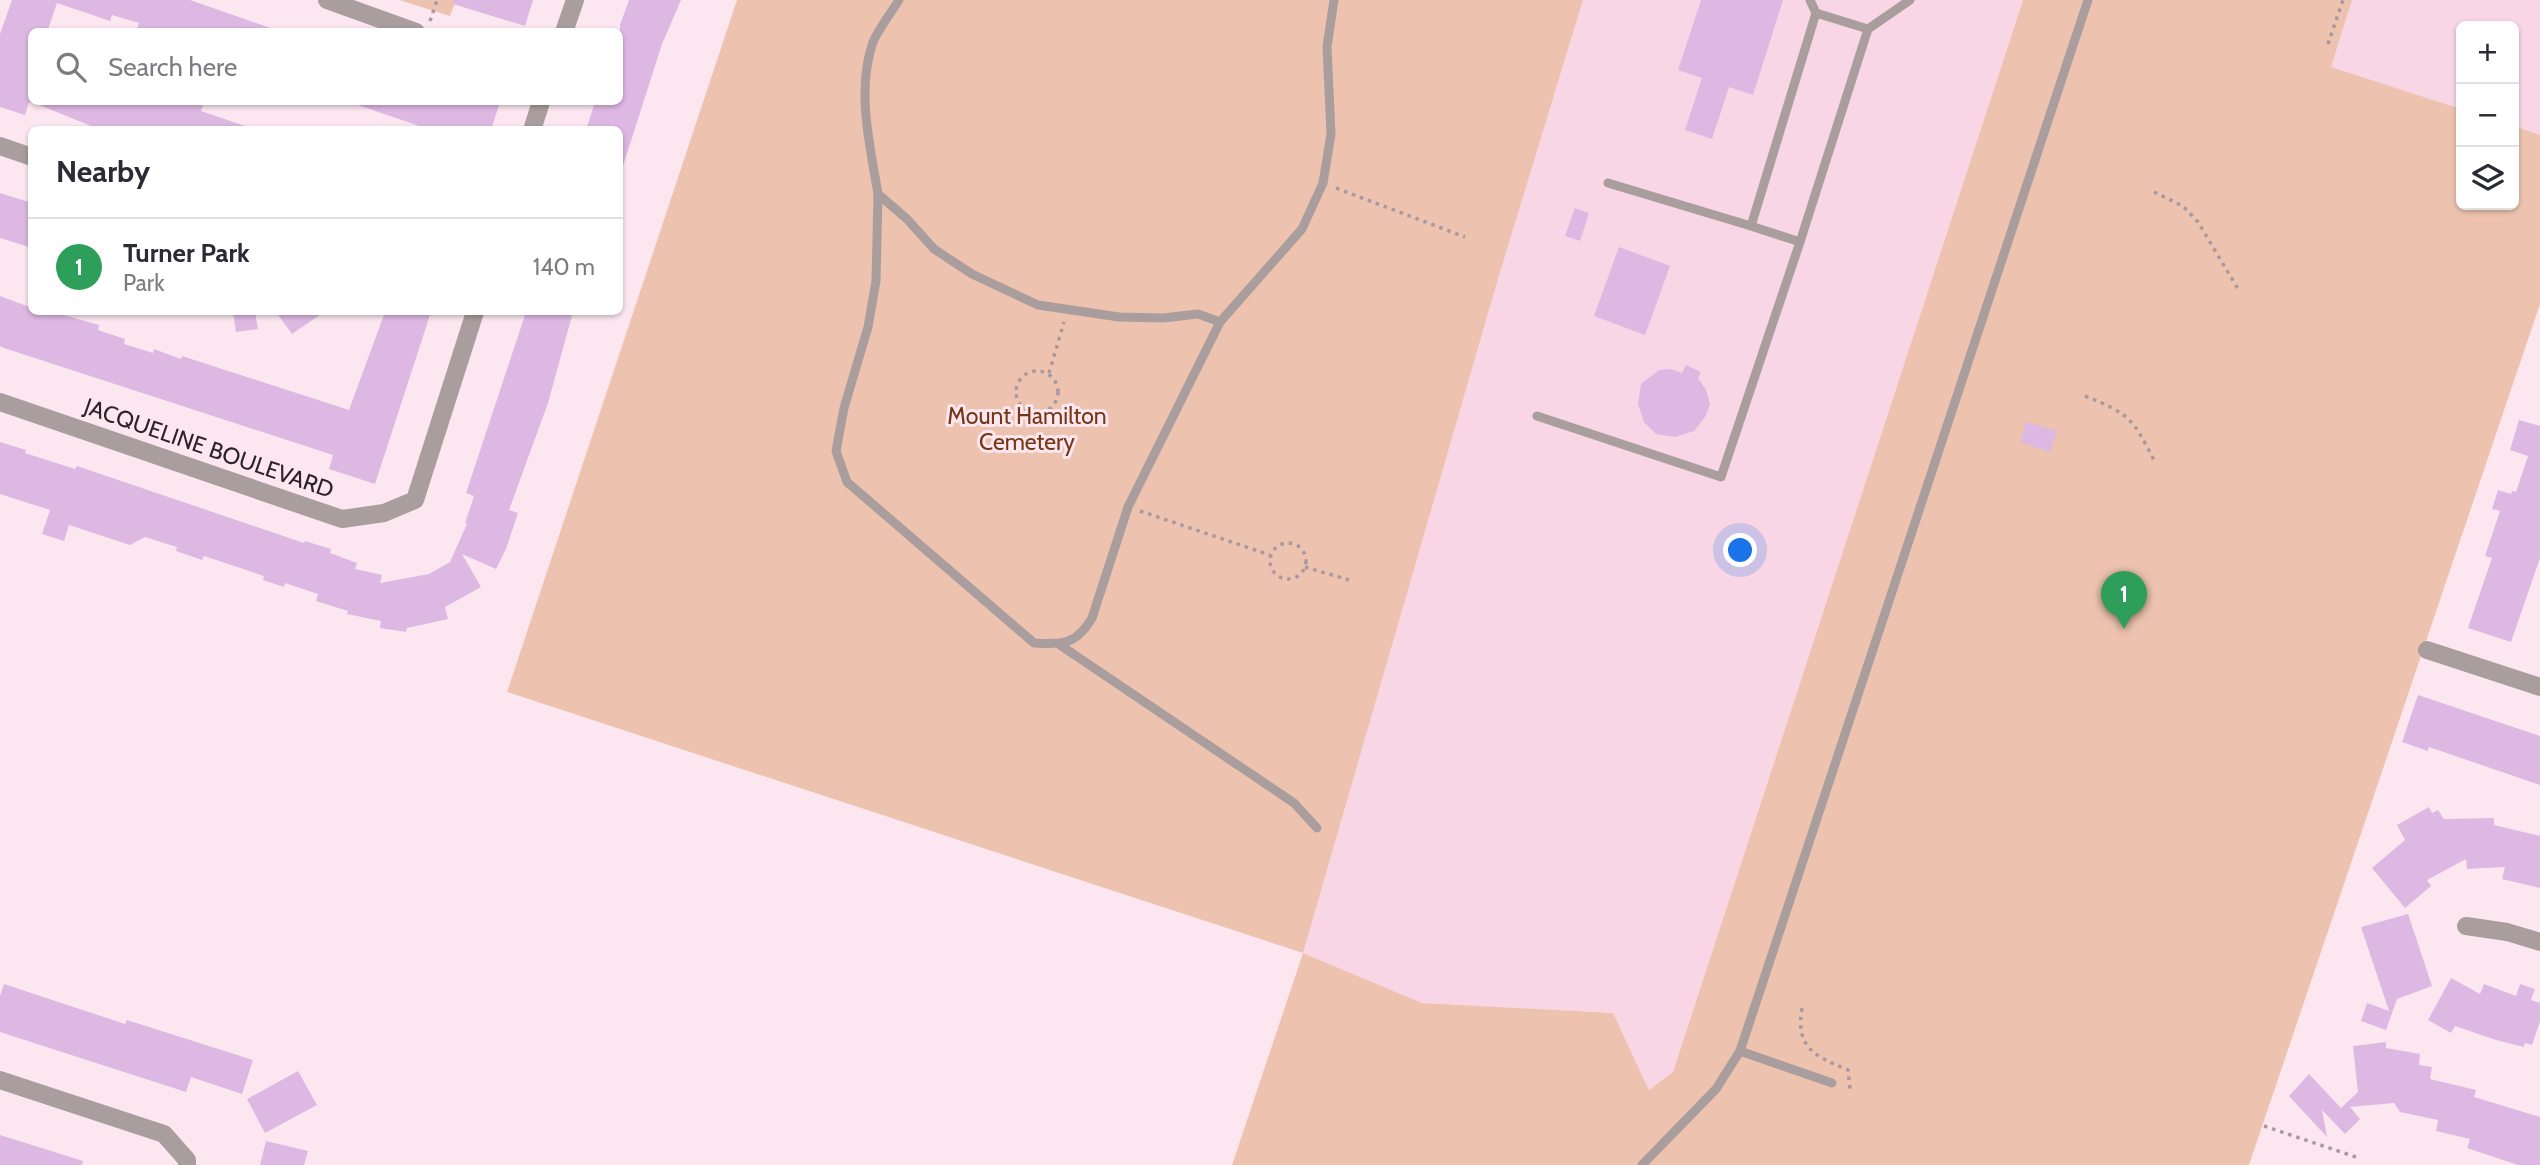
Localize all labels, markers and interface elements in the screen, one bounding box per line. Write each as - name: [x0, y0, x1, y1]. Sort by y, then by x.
- map controls: [2456, 21, 2519, 210]
- button: +: [2456, 21, 2519, 84]
- search box: [28, 28, 623, 105]
- icon: search: [52, 48, 90, 86]
- text: Search here: [108, 51, 237, 83]
- button: −: [2456, 84, 2519, 147]
- button: layers: [2456, 147, 2519, 210]
- text: Nearby: [56, 153, 150, 190]
- text: Turner Park: [123, 237, 250, 269]
- text: 1: [75, 253, 83, 281]
- text: 140 m: [533, 253, 595, 281]
- text: Park: [123, 269, 164, 297]
- street label: JACQUELINE BOULEVARD: [80, 392, 338, 504]
- park label: Mount Hamilton Cemetery: [947, 402, 1107, 456]
- your location: [1723, 533, 1757, 567]
- pin: 1: [2101, 571, 2147, 629]

